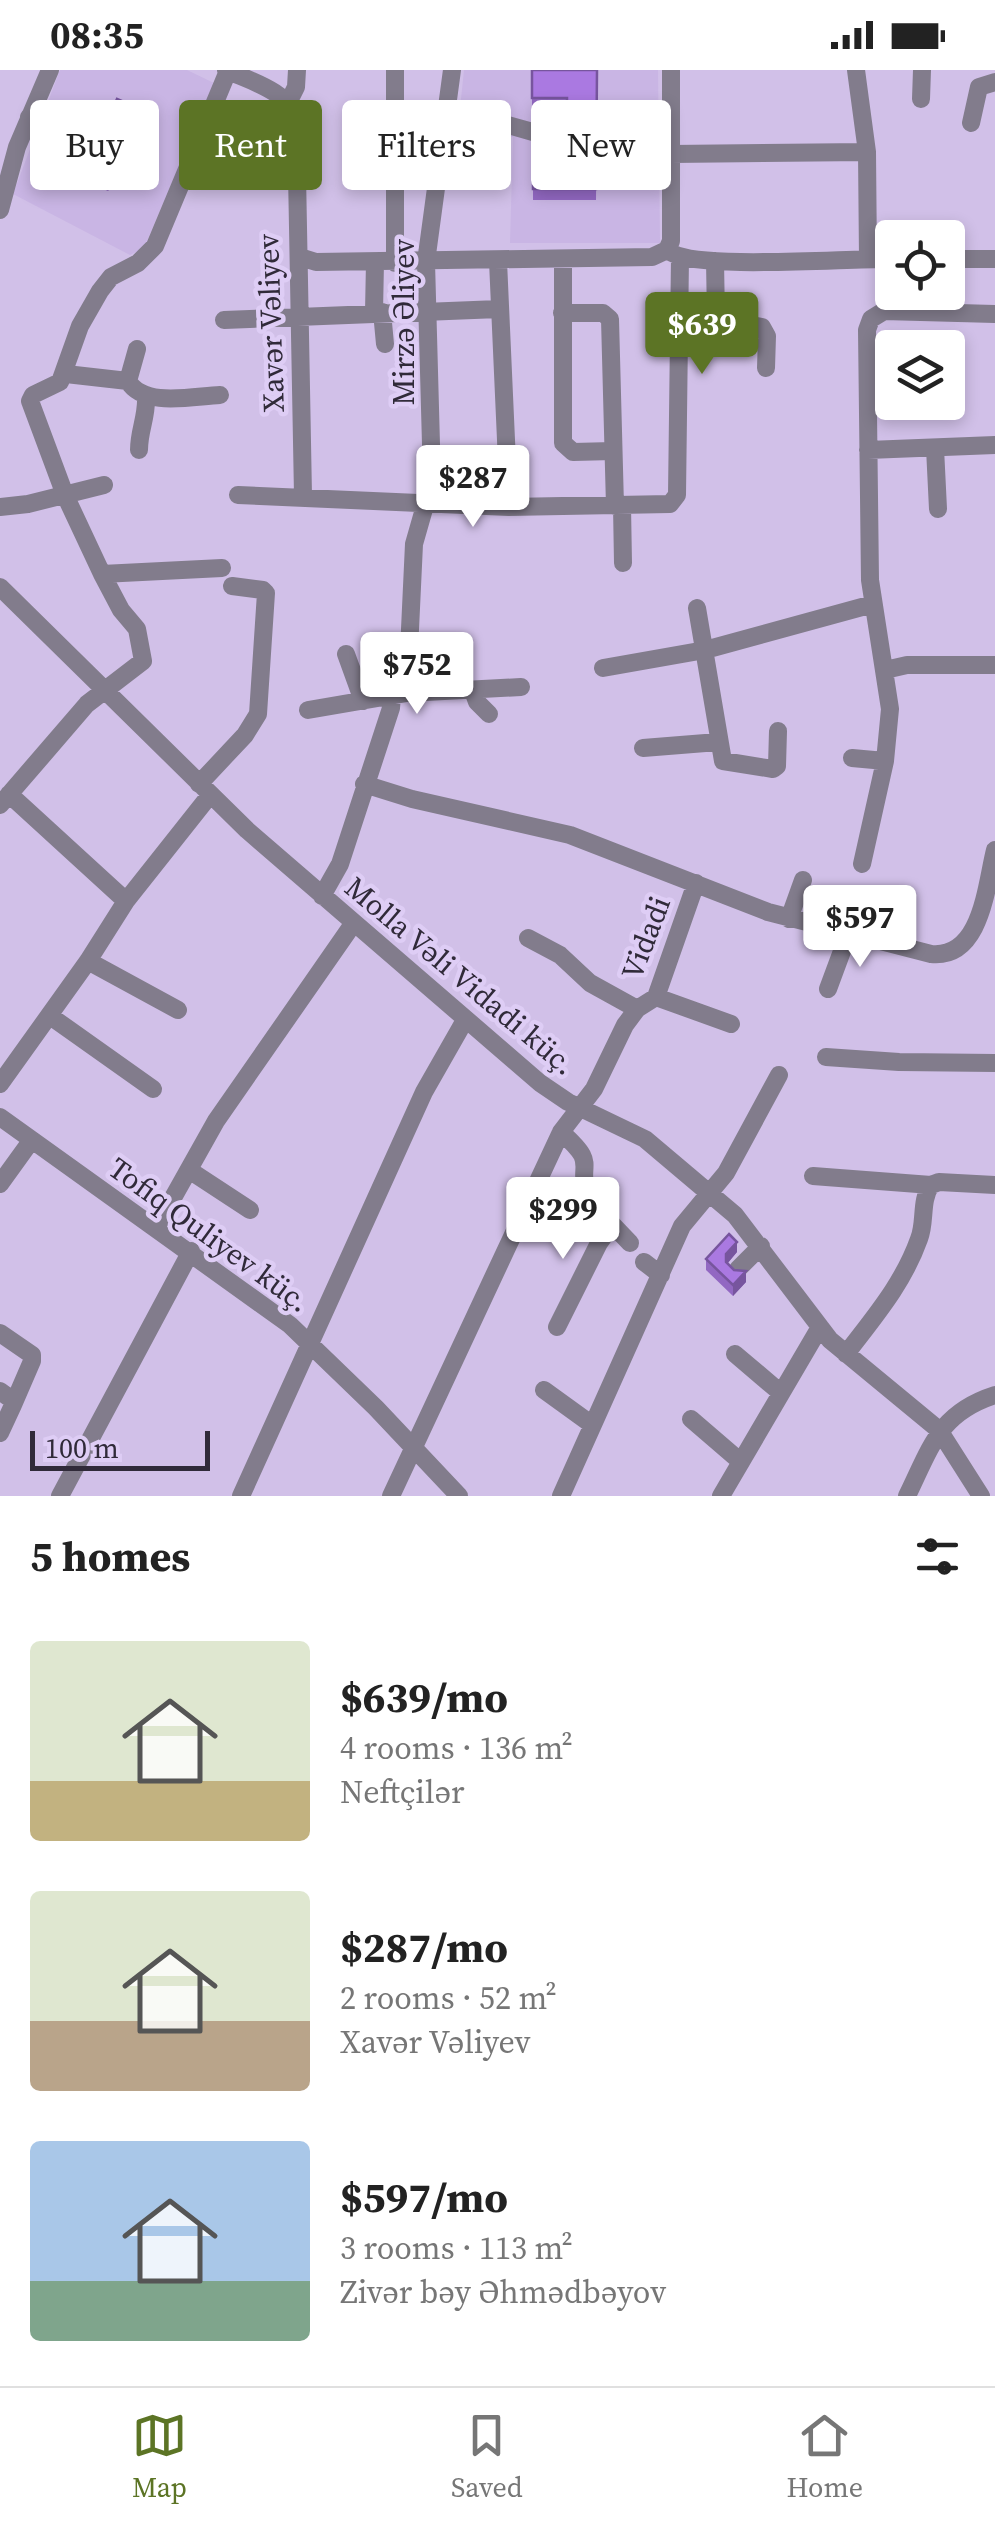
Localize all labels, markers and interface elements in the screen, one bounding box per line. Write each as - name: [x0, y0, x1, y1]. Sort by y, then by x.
- text: 08:35: [50, 9, 144, 61]
- chip: Buy: [30, 100, 159, 190]
- chip: Rent: [179, 100, 322, 190]
- chip: Filters: [342, 100, 511, 190]
- chip: New: [531, 100, 671, 190]
- map controls: [875, 220, 965, 420]
- button: locate: [875, 220, 965, 310]
- street label: Xavər Vəliyev: [247, 233, 294, 413]
- street label: Mirzə Əliyev: [383, 239, 424, 405]
- pin: $639: [643, 292, 761, 377]
- text: $639: [667, 302, 737, 346]
- button: layers: [875, 330, 965, 420]
- pin: $287: [414, 445, 532, 530]
- text: $287: [438, 455, 508, 499]
- pin: $752: [358, 632, 476, 717]
- text: $752: [382, 642, 452, 686]
- street label: Molla Vəli Vidadi küç.: [336, 867, 584, 1084]
- pin: $597: [801, 885, 919, 970]
- street label: Vidadi: [611, 890, 680, 985]
- text: $597: [825, 895, 895, 939]
- street label: Tofiq Quliyev küç.: [100, 1148, 318, 1322]
- pin: $299: [504, 1177, 622, 1262]
- text: $299: [528, 1187, 598, 1231]
- scale bar: [30, 1426, 210, 1470]
- text: 100 m: [45, 1429, 119, 1467]
- text: 5 homes: [30, 1527, 190, 1585]
- icon: filters: [910, 1529, 965, 1584]
- text: $639/mo: [340, 1668, 508, 1726]
- icon: home: [110, 1681, 230, 1801]
- text: 4 rooms · 136 m²: [340, 1726, 573, 1770]
- text: Neftçilər: [340, 1770, 465, 1814]
- text: $287/mo: [340, 1918, 508, 1976]
- icon: home: [110, 1931, 230, 2051]
- text: 2 rooms · 52 m²: [340, 1976, 557, 2020]
- text: Xavər Vəliyev: [340, 2020, 531, 2064]
- text: $597/mo: [340, 2168, 508, 2226]
- icon: home: [110, 2181, 230, 2301]
- text: 3 rooms · 113 m²: [340, 2226, 573, 2270]
- text: Zivər bəy Əhmədbəyov: [340, 2270, 666, 2314]
- tab: Map: [132, 2408, 187, 2506]
- tab: Saved: [451, 2408, 523, 2506]
- tab: Home: [787, 2408, 863, 2506]

